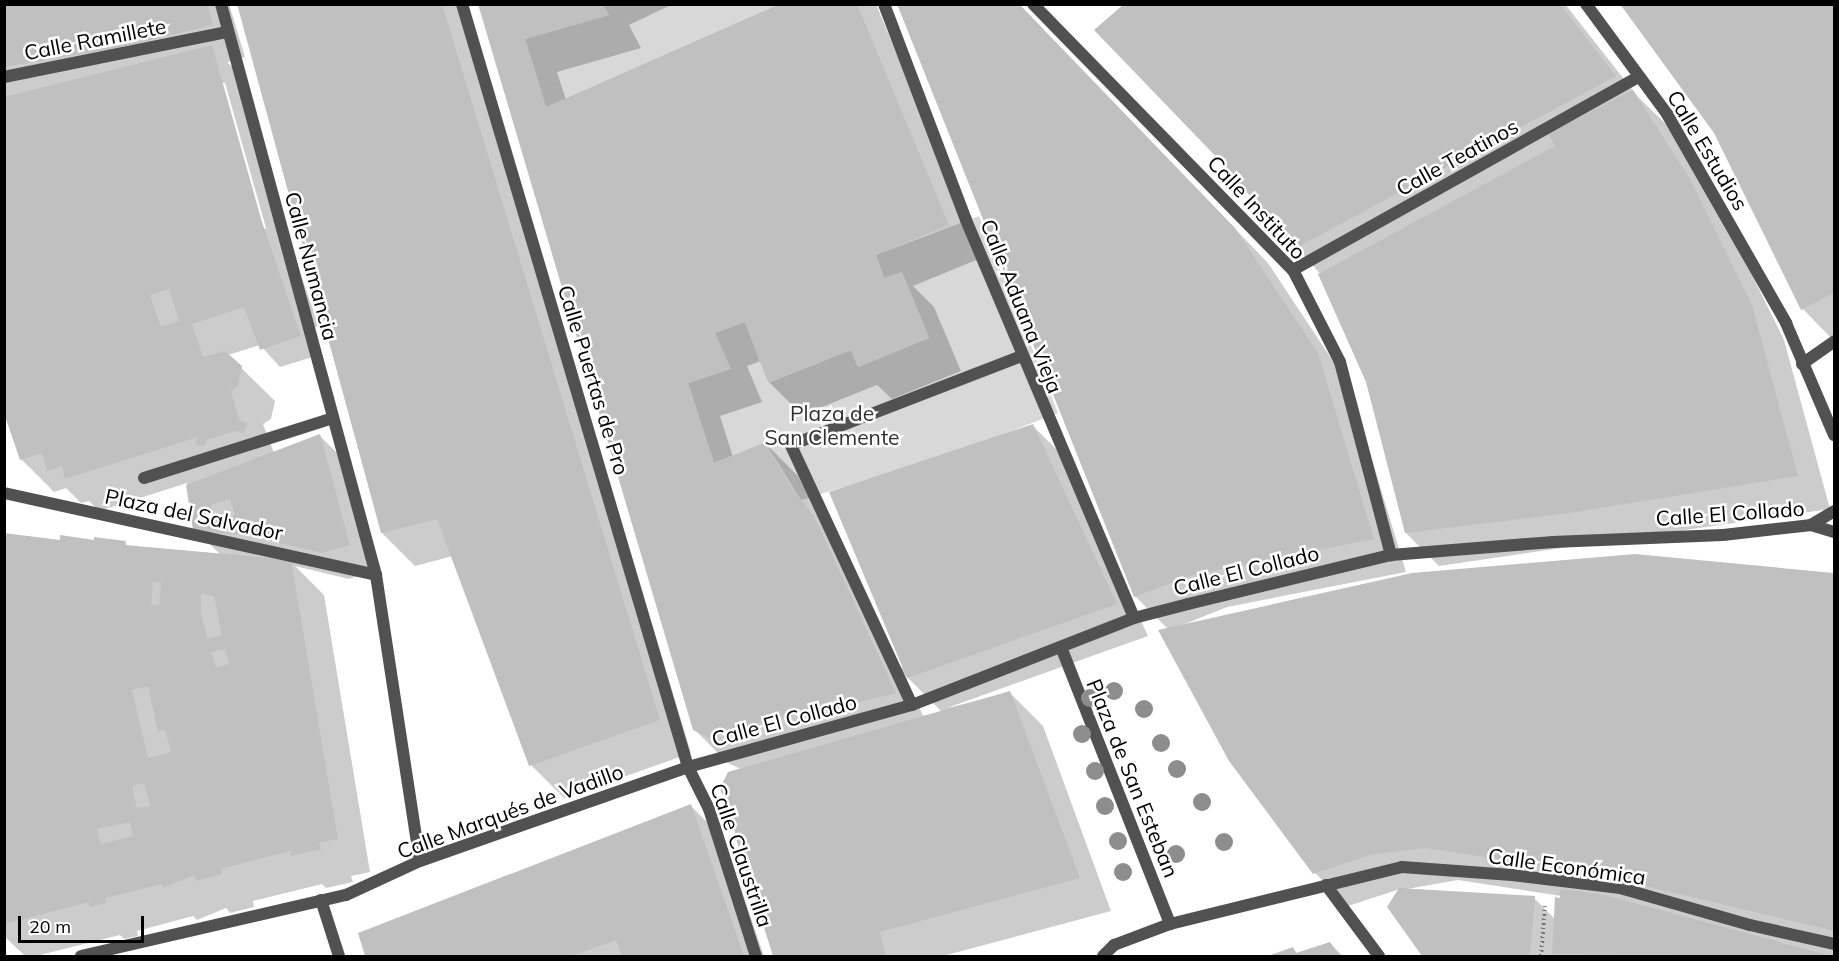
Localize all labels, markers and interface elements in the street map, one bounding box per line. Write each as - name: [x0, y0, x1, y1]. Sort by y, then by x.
- street label: Calle Ramillete: [22, 13, 168, 65]
- street label: Calle Estudios: [1662, 85, 1754, 215]
- street label: Calle Teatinos: [1392, 113, 1522, 201]
- street label: Calle Instituto: [1203, 150, 1311, 264]
- street label: Calle Numancia: [280, 189, 344, 343]
- street label: Calle Aduana Vieja: [976, 215, 1068, 397]
- street label: Calle Puertas de Pro: [553, 282, 635, 478]
- park label: Plaza de San Clemente: [764, 400, 900, 450]
- street label: Plaza del Salvador: [103, 483, 285, 545]
- street label: Calle El Collado: [1655, 495, 1805, 531]
- street label: Calle El Collado: [1171, 540, 1321, 600]
- street label: Plaza de San Esteban: [1082, 675, 1184, 881]
- street label: Calle El Collado: [709, 689, 859, 751]
- street label: Calle Marqués de Vadillo: [393, 758, 627, 864]
- street label: Calle Claustrilla: [706, 780, 778, 930]
- street label: Calle Económica: [1487, 842, 1647, 890]
- scale bar: [21, 904, 147, 942]
- text: 20 m: [29, 915, 71, 938]

